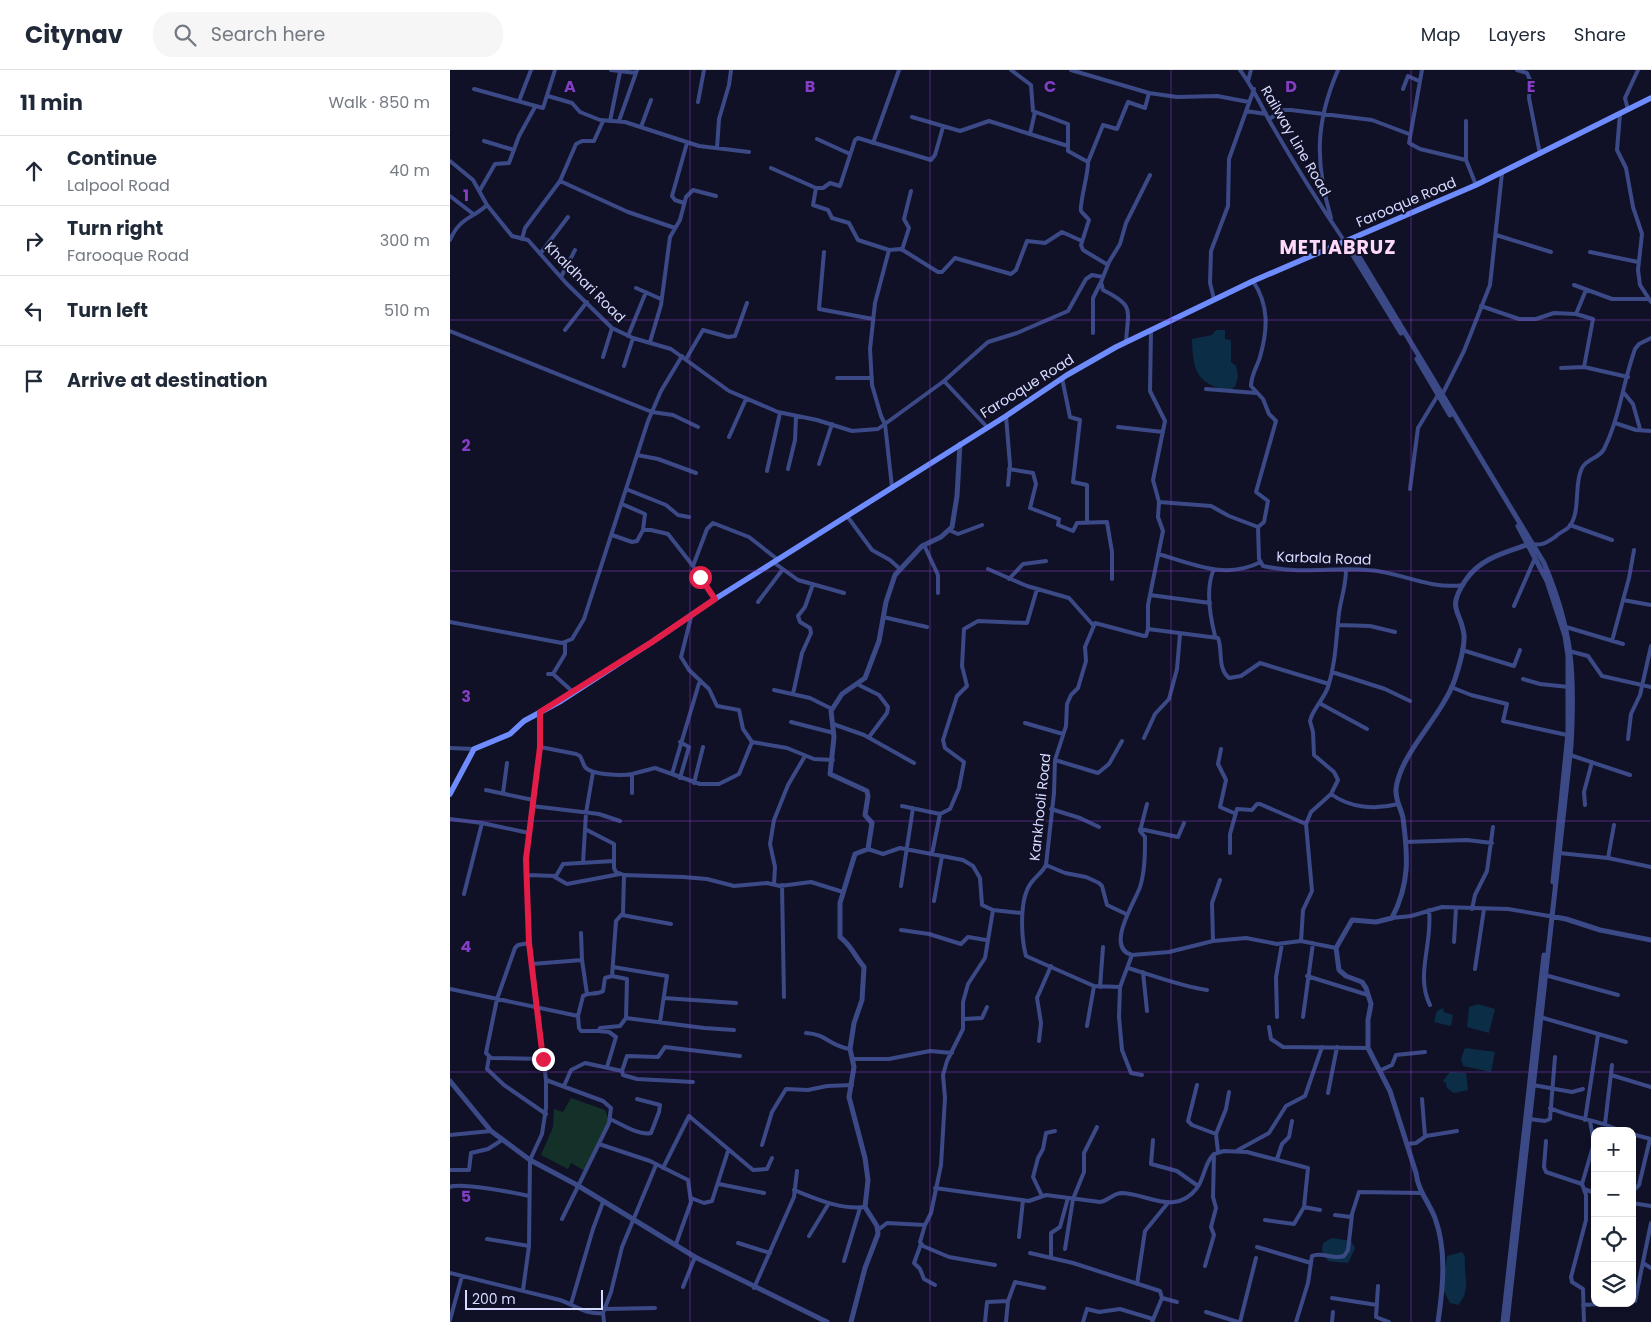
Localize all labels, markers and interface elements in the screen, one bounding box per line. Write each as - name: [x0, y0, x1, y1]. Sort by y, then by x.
- search box: [153, 12, 503, 57]
- text: Citynav: [25, 18, 123, 51]
- icon: search: [171, 21, 199, 49]
- text: Search here: [211, 21, 325, 48]
- text: Map: [1421, 22, 1461, 47]
- text: Layers: [1489, 22, 1546, 47]
- text: Share: [1574, 22, 1626, 47]
- text: A: [564, 75, 576, 98]
- text: B: [805, 75, 815, 98]
- text: C: [1044, 75, 1056, 98]
- text: D: [1285, 75, 1297, 98]
- text: E: [1527, 75, 1535, 98]
- street label: Railway Line Road: [1256, 82, 1336, 200]
- text: 11 min: [20, 88, 83, 117]
- text: Walk · 850 m: [329, 91, 430, 114]
- text: Continue: [67, 145, 157, 172]
- icon: ahead: [20, 157, 48, 185]
- text: 40 m: [389, 159, 430, 182]
- street label: Farooque Road: [1353, 172, 1459, 232]
- text: Lalpool Road: [67, 174, 170, 197]
- text: 1: [463, 184, 469, 207]
- text: Turn right: [67, 215, 163, 242]
- icon: right: [20, 227, 48, 255]
- text: 300 m: [380, 229, 430, 252]
- district label: METIABRUZ: [1279, 234, 1397, 261]
- street label: Khaldhari Road: [540, 237, 630, 327]
- text: Farooque Road: [67, 244, 189, 267]
- icon: left: [20, 297, 48, 325]
- text: Turn left: [67, 297, 148, 324]
- text: 510 m: [384, 299, 430, 322]
- street label: Farooque Road: [976, 349, 1078, 423]
- icon: arrive: [20, 367, 48, 395]
- text: Arrive at destination: [67, 367, 268, 394]
- text: 2: [461, 434, 471, 457]
- street label: Karbala Road: [1276, 546, 1372, 570]
- route start: [689, 566, 712, 589]
- text: 3: [461, 685, 471, 708]
- street label: Kankhooli Road: [1024, 752, 1056, 862]
- text: 4: [461, 935, 472, 958]
- route end: [532, 1048, 555, 1071]
- map controls: [1591, 1127, 1636, 1307]
- button: +: [1591, 1127, 1636, 1172]
- button: −: [1591, 1172, 1636, 1217]
- text: 5: [461, 1185, 471, 1208]
- button: locate: [1591, 1217, 1636, 1262]
- button: layers: [1591, 1262, 1636, 1307]
- scale bar: [465, 1287, 602, 1310]
- text: 200 m: [472, 1289, 516, 1309]

